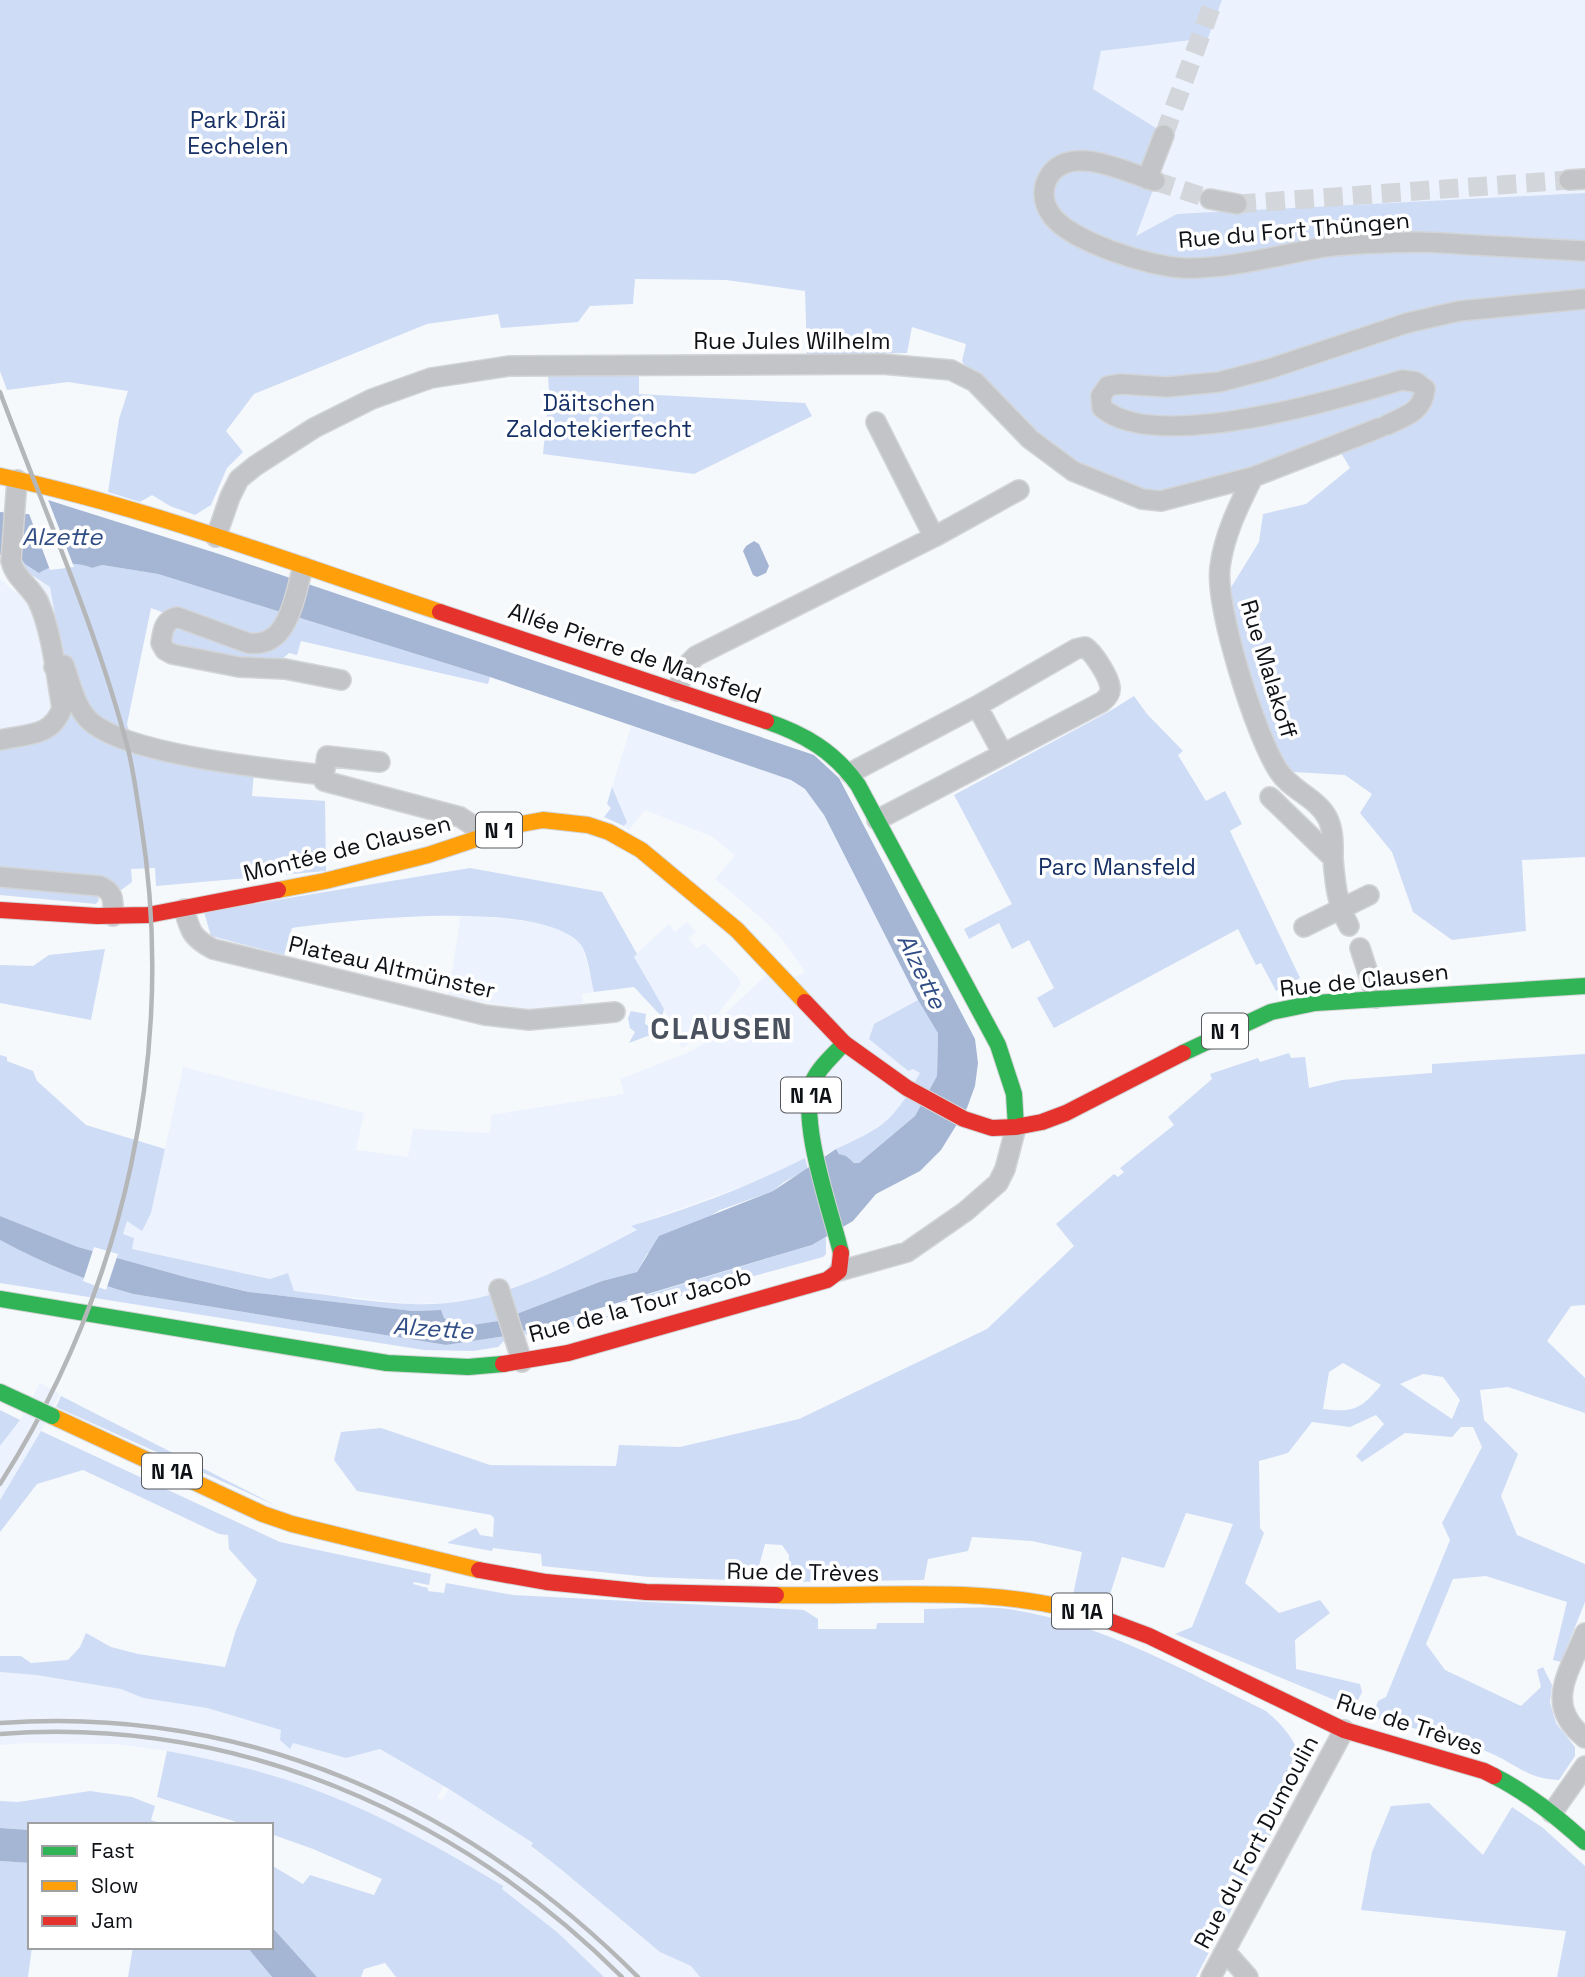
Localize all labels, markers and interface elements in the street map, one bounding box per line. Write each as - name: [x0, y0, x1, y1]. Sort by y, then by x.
- park label: Park Dräi Eechelen: [187, 105, 289, 161]
- street label: Rue du Fort Thüngen: [1177, 205, 1411, 255]
- street label: Rue Jules Wilhelm: [694, 326, 890, 356]
- park label: Däitschen Zaldotekierfecht: [506, 388, 692, 444]
- water label: Alzette: [22, 521, 103, 552]
- street label: Allée Pierre de Mansfeld: [505, 596, 765, 710]
- street label: Rue Malakoff: [1234, 596, 1304, 742]
- street label: Montée de Clausen: [240, 808, 454, 888]
- road number: N 1: [476, 812, 522, 848]
- park label: Parc Mansfeld: [1038, 852, 1196, 882]
- water label: Alzette: [890, 928, 954, 1015]
- street label: Plateau Altmünster: [286, 929, 498, 1005]
- street label: Rue de Clausen: [1278, 956, 1450, 1004]
- district label: CLAUSEN: [650, 1009, 794, 1048]
- road number: N 1: [1202, 1014, 1248, 1048]
- road number: N 1A: [781, 1078, 841, 1112]
- street label: Rue de la Tour Jacob: [525, 1261, 755, 1349]
- water label: Alzette: [392, 1310, 475, 1346]
- road number: N 1A: [142, 1454, 202, 1488]
- street label: Rue de Trèves: [726, 1556, 880, 1588]
- road number: N 1A: [1052, 1594, 1112, 1628]
- street label: Rue de Trèves: [1333, 1686, 1487, 1762]
- street label: Rue du Fort Dumoulin: [1187, 1730, 1325, 1954]
- legend: [28, 1823, 273, 1949]
- text: Fast: [91, 1837, 135, 1864]
- text: Slow: [91, 1872, 139, 1899]
- text: Jam: [91, 1907, 133, 1934]

